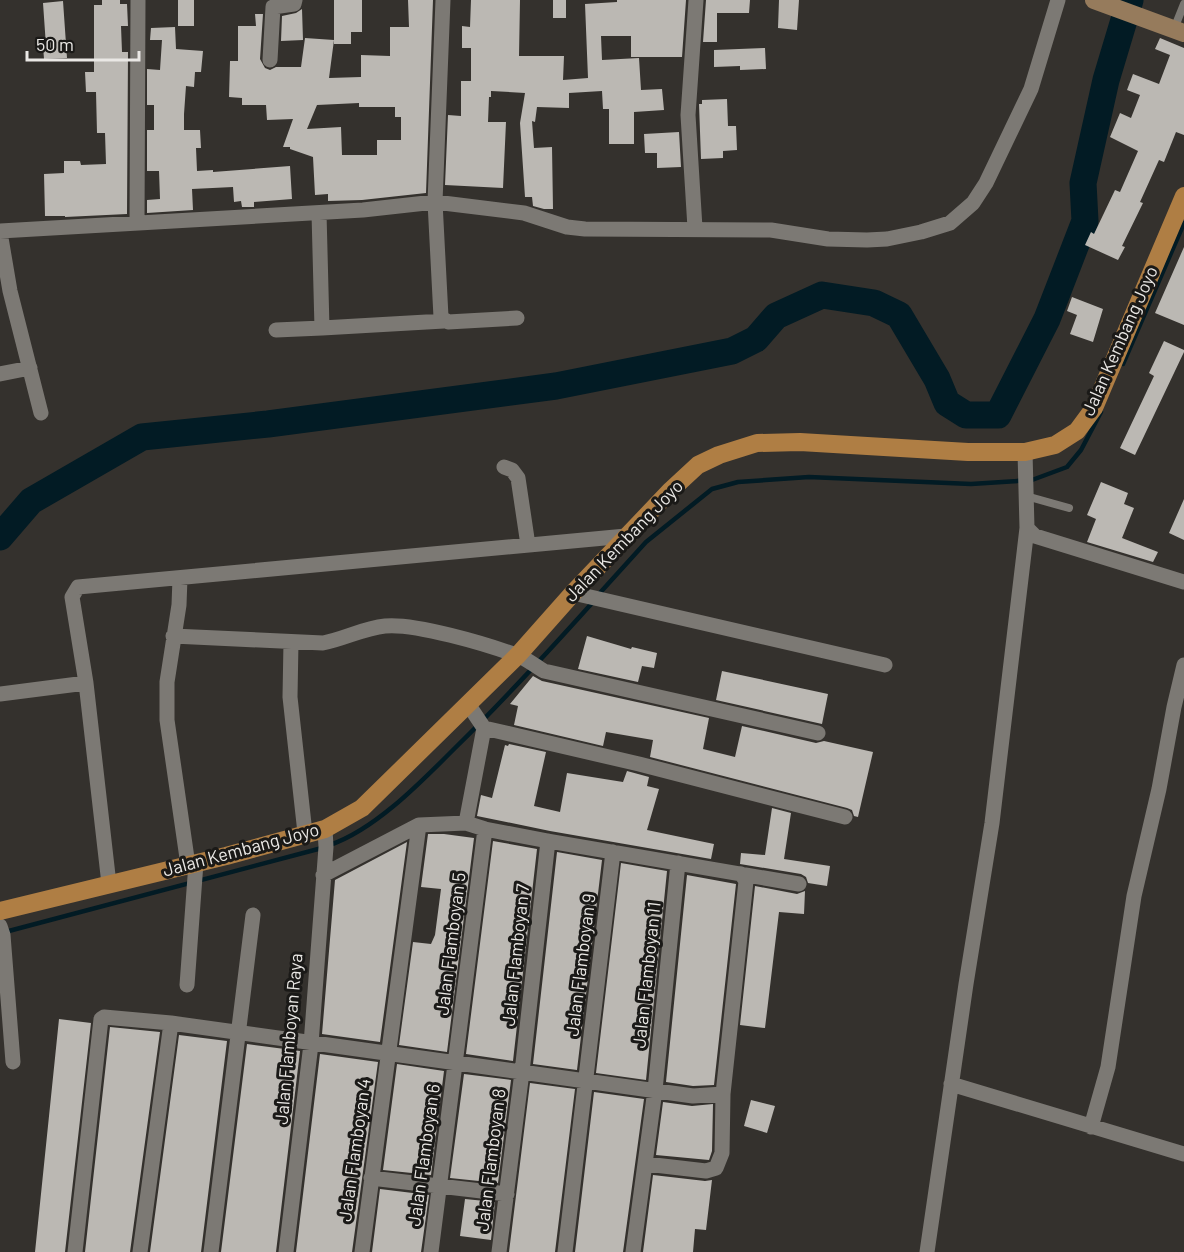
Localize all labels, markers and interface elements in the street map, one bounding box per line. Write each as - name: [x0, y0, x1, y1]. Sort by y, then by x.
- scale bar: [27, 24, 140, 62]
- text: 50 m: [36, 33, 74, 55]
- street label: Jalan Kembang Joyo: [1076, 263, 1162, 419]
- street label: Jalan Kembang Joyo: [559, 475, 687, 606]
- street label: Jalan Kembang Joyo: [160, 818, 321, 880]
- street label: Jalan Flamboyan 5: [430, 871, 470, 1017]
- street label: Jalan Flamboyan 7: [497, 882, 533, 1027]
- street label: Jalan Flamboyan 9: [560, 892, 600, 1038]
- street label: Jalan Flamboyan 11: [627, 901, 665, 1049]
- street label: Jalan Flamboyan Raya: [270, 952, 306, 1125]
- street label: Jalan Flamboyan 4: [333, 1077, 375, 1223]
- street label: Jalan Flamboyan 6: [402, 1082, 444, 1228]
- street label: Jalan Flamboyan 8: [470, 1087, 510, 1233]

